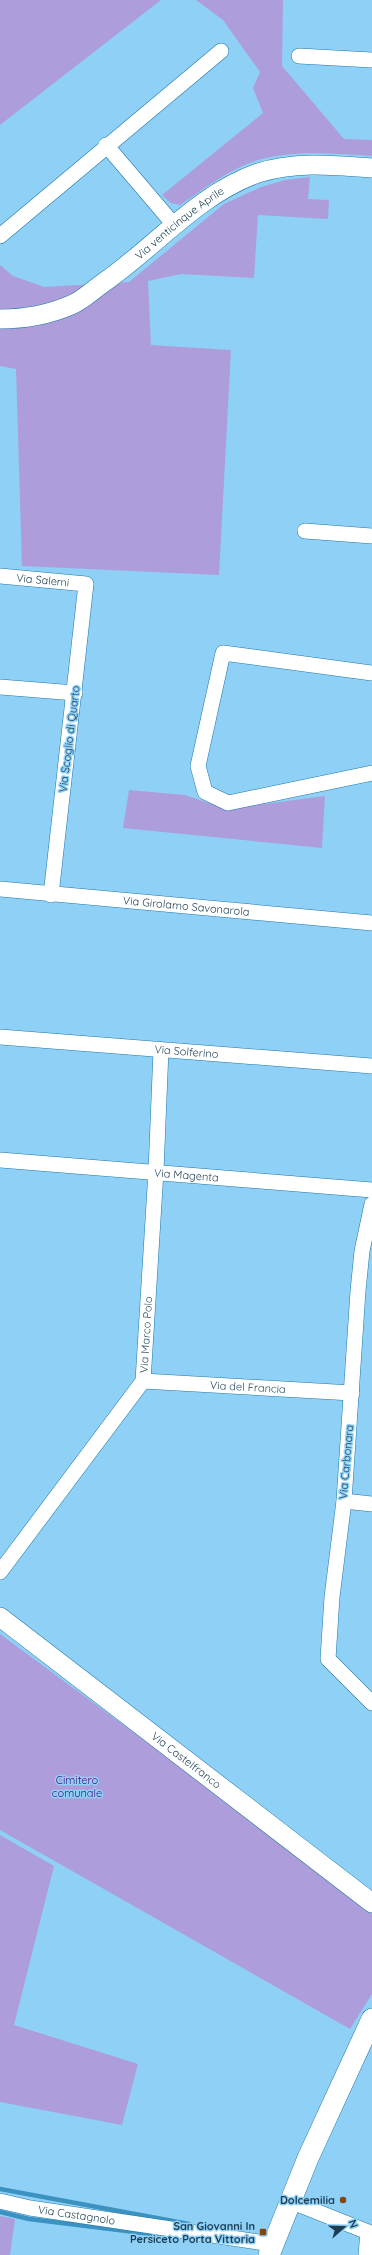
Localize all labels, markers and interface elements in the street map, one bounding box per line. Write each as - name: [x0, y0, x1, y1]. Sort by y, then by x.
- street label: Via venticinque Aprile: [132, 184, 226, 262]
- street label: Via Salemi: [16, 571, 70, 589]
- street label: Via Scoglio di Quarto: [56, 685, 83, 793]
- street label: Via Girolamo Savonarola: [122, 893, 250, 919]
- street label: Via Solferino: [154, 1042, 219, 1061]
- street label: Via Magenta: [154, 1165, 219, 1185]
- street label: Via Marco Polo: [137, 1296, 155, 1373]
- street label: Via del Francia: [210, 1378, 286, 1396]
- street label: Via Carbonara: [336, 1424, 356, 1500]
- street label: Via Castelfranco: [149, 1729, 224, 1792]
- park label: Cimitero comunale: [52, 1773, 102, 1800]
- place label: Dolcemilia: [280, 2193, 335, 2207]
- marker: Dolcemilia: [338, 2195, 348, 2205]
- street label: Via Castagnolo: [37, 2202, 117, 2228]
- north arrow: [324, 2207, 364, 2247]
- text: N: [345, 2217, 361, 2230]
- place label: San Giovanni In Persiceto Porta Vittoria: [130, 2219, 255, 2246]
- marker: San Giovanni In Persiceto Porta Vittoria: [258, 2227, 268, 2237]

